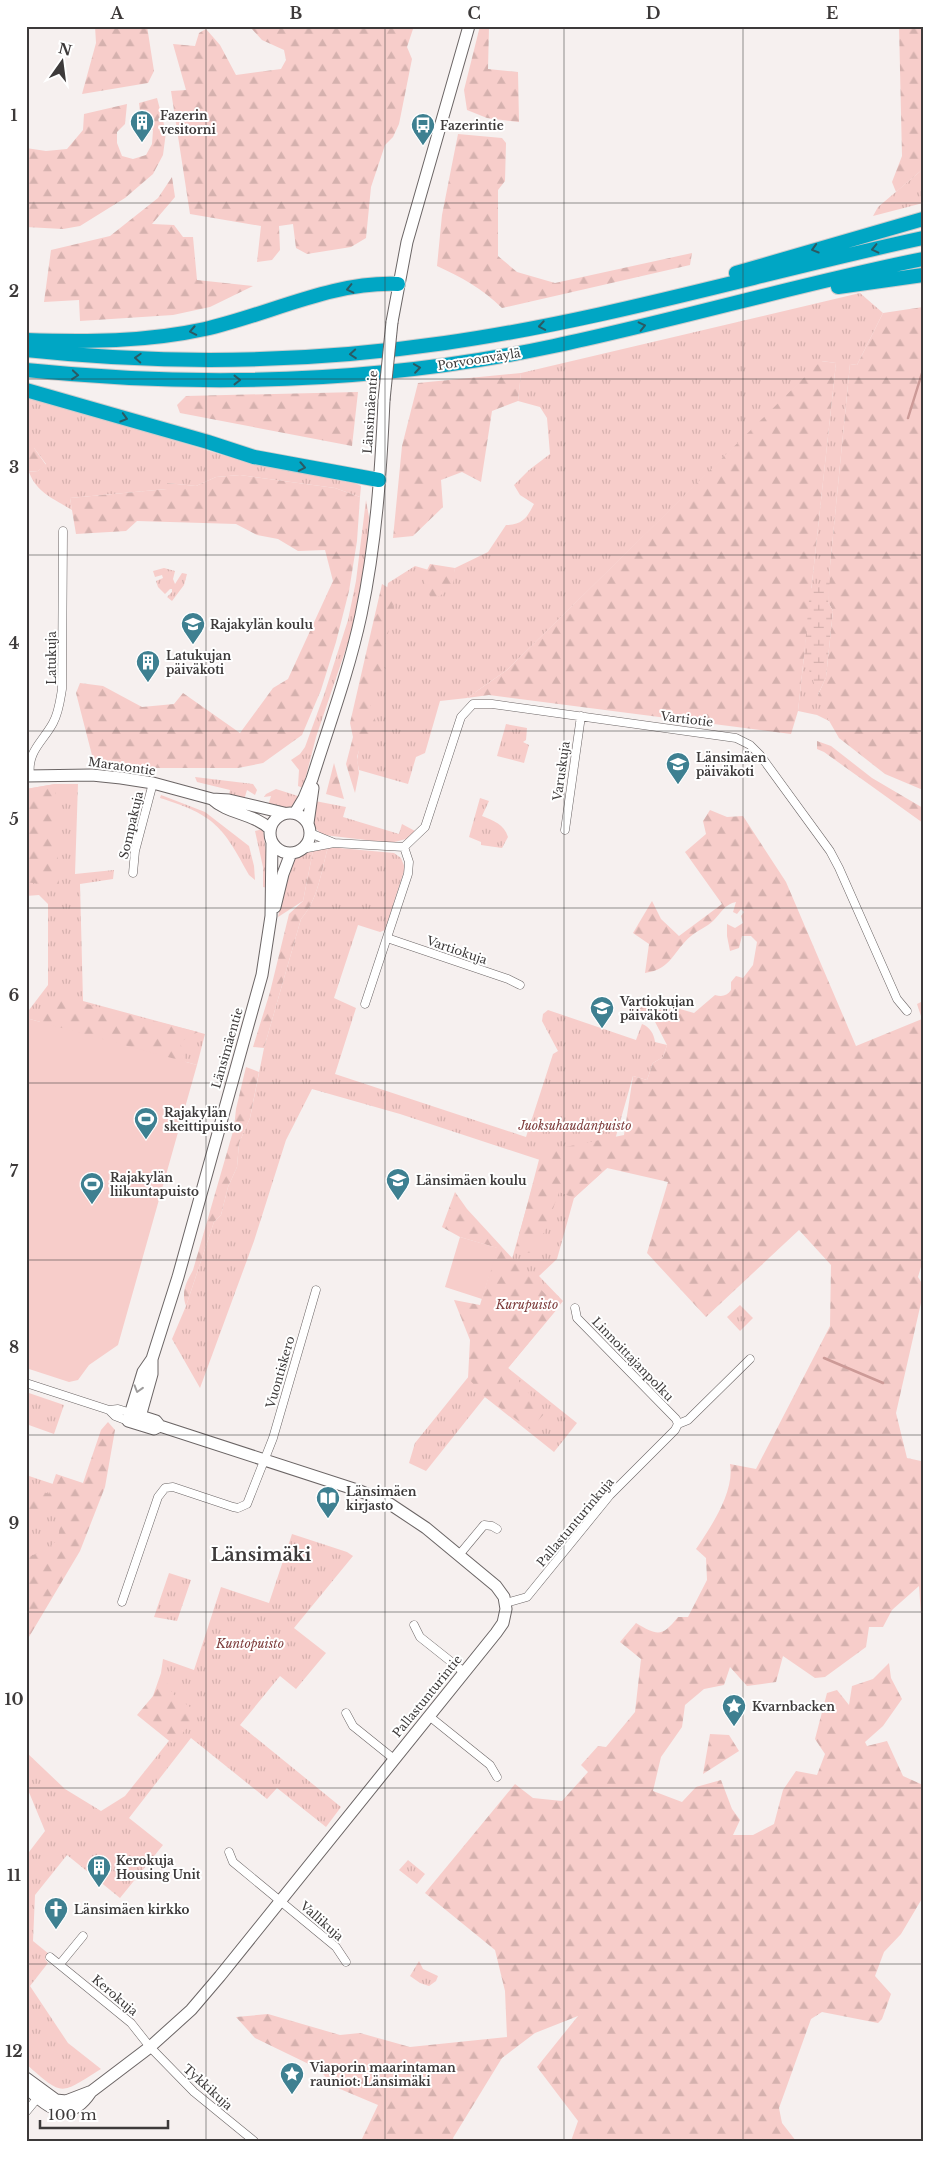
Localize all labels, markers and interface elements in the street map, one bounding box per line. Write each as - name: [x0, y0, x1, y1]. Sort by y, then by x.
- text: A: [110, 3, 125, 23]
- text: B: [290, 3, 303, 23]
- text: C: [467, 3, 481, 23]
- text: D: [646, 3, 660, 23]
- text: E: [826, 3, 838, 23]
- north arrow: [38, 38, 88, 88]
- text: N: [57, 39, 74, 60]
- text: 1: [11, 105, 18, 125]
- place label: Fazerin vesitorni: [160, 108, 216, 137]
- building icon: Fazerin vesitorni: [129, 109, 155, 143]
- bus stop icon: Fazerintie: [410, 112, 436, 146]
- place label: Fazerintie: [440, 118, 504, 133]
- one-way arrow: [872, 243, 880, 253]
- one-way arrow: [811, 244, 820, 254]
- text: 2: [9, 281, 19, 301]
- one-way arrow: [345, 283, 354, 294]
- one-way arrow: [537, 321, 546, 331]
- one-way arrow: [637, 321, 646, 332]
- one-way arrow: [188, 325, 197, 336]
- street label: Porvoonväylä: [436, 345, 522, 373]
- one-way arrow: [349, 348, 357, 359]
- one-way arrow: [134, 353, 142, 364]
- one-way arrow: [413, 363, 421, 374]
- one-way arrow: [71, 369, 79, 380]
- street label: Länsimäentie: [360, 370, 380, 454]
- one-way arrow: [234, 375, 241, 385]
- one-way arrow: [119, 412, 127, 422]
- text: 3: [9, 457, 19, 477]
- one-way arrow: [297, 461, 306, 472]
- school or university icon: Rajakylän koulu: [180, 611, 206, 645]
- place label: Rajakylän koulu: [210, 617, 314, 632]
- street label: Latukuja: [44, 631, 59, 685]
- text: 4: [9, 633, 19, 653]
- place label: Latukujan päiväkoti: [166, 648, 231, 677]
- building icon: Latukujan päiväkoti: [135, 649, 161, 683]
- street label: Vartiotie: [659, 708, 714, 730]
- street label: Varuskuja: [549, 740, 573, 803]
- place label: Länsimäen päiväkoti: [696, 750, 767, 779]
- school or university icon: Länsimäen päiväkoti: [665, 751, 691, 785]
- street label: Maratontie: [87, 754, 157, 778]
- street label: Sompakuja: [116, 789, 146, 860]
- text: 5: [9, 809, 19, 829]
- street label: Vartiokuja: [424, 932, 489, 967]
- text: 6: [9, 985, 20, 1005]
- place label: Vartiokujan päiväköti: [619, 994, 695, 1023]
- school or university icon: Vartiokujan päiväköti: [589, 995, 615, 1029]
- street label: Länsimäentie: [208, 1006, 246, 1090]
- place label: Rajakylän skeittipuisto: [164, 1105, 241, 1134]
- sports icon: Rajakylän skeittipuisto: [133, 1106, 159, 1140]
- park label: Juoksuhaudanpuisto: [518, 1118, 631, 1133]
- text: 7: [10, 1161, 19, 1181]
- school or university icon: Länsimäen koulu: [385, 1167, 411, 1201]
- place label: Rajakylän liikuntapuisto: [110, 1170, 199, 1199]
- sports icon: Rajakylän liikuntapuisto: [79, 1171, 105, 1205]
- place label: Länsimäen koulu: [416, 1173, 527, 1188]
- park label: Kurupuisto: [495, 1297, 558, 1312]
- street label: Linnoittajanpolku: [589, 1314, 677, 1404]
- street label: Vuontiskero: [262, 1334, 298, 1411]
- text: 8: [9, 1337, 19, 1357]
- one-way arrow: [133, 1384, 143, 1392]
- street label: Pallastunturinkuja: [533, 1474, 617, 1570]
- place label: Länsimäen kirjasto: [346, 1484, 417, 1513]
- library icon: Länsimäen kirjasto: [315, 1485, 341, 1519]
- text: 9: [9, 1513, 20, 1533]
- district label: Länsimäki: [211, 1544, 312, 1566]
- park label: Kuntopuisto: [215, 1636, 284, 1651]
- street label: Pallastunturintie: [389, 1652, 465, 1740]
- text: 10: [4, 1689, 24, 1709]
- place icon: Kvarnbacken: [721, 1693, 747, 1727]
- place label: Kvarnbacken: [752, 1699, 835, 1714]
- place label: Kerokuja Housing Unit: [116, 1853, 201, 1882]
- building icon: Kerokuja Housing Unit: [86, 1854, 112, 1888]
- text: 11: [7, 1865, 21, 1885]
- church icon: Länsimäen kirkko: [43, 1896, 69, 1930]
- street label: Vallikuja: [296, 1897, 347, 1944]
- place label: Länsimäen kirkko: [74, 1902, 190, 1917]
- street label: Kerokuja: [89, 1972, 141, 2019]
- text: 12: [5, 2041, 23, 2061]
- place label: Viaporin maarintaman rauniot: Länsimäki: [309, 2060, 456, 2089]
- street label: Tykkikuja: [180, 2061, 236, 2113]
- place icon: Viaporin maarintaman rauniot: Länsimäki: [279, 2061, 305, 2095]
- scale bar: [40, 2097, 168, 2129]
- text: 100 m: [48, 2105, 97, 2124]

